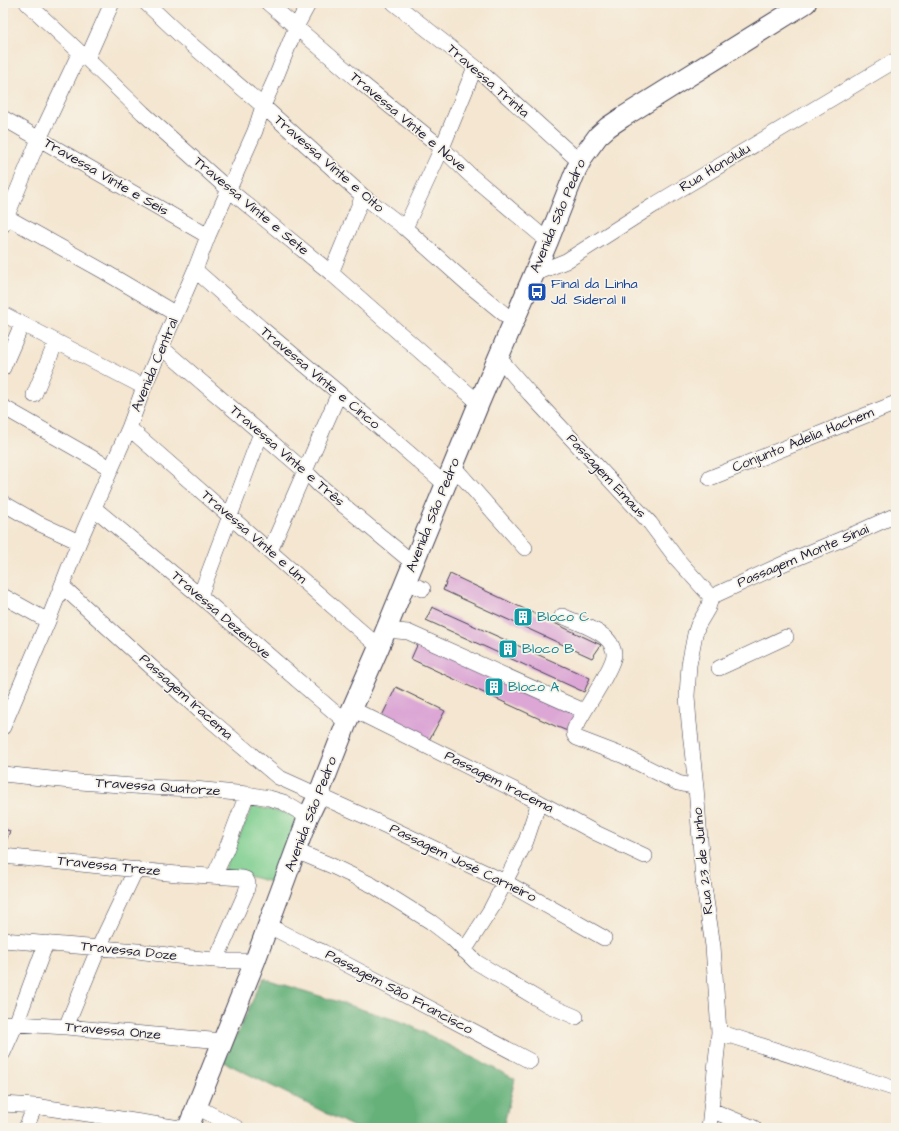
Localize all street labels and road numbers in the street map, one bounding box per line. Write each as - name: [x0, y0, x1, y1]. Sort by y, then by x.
- street label: Travessa Trinta: [442, 39, 534, 123]
- street label: Travessa Vinte e Nove: [345, 67, 471, 177]
- street label: Travessa Vinte e Oito: [270, 110, 389, 218]
- street label: Travessa Vinte e Seis: [40, 133, 172, 221]
- street label: Rua Honolulu: [676, 139, 754, 197]
- street label: Travessa Vinte e Sete: [189, 152, 313, 261]
- street label: Avenida São Pedro: [525, 156, 591, 276]
- street label: Avenida Central: [126, 315, 184, 415]
- street label: Travessa Vinte e Cinco: [256, 322, 384, 434]
- street label: Travessa Vinte e Três: [225, 401, 349, 511]
- street label: Conjunto Adelia Hachem: [729, 402, 877, 478]
- street label: Passagem Emaus: [562, 429, 650, 523]
- street label: Avenida São Pedro: [401, 455, 465, 575]
- street label: Travessa Vinte e Um: [197, 486, 311, 589]
- street label: Passagem Monte Sinai: [734, 519, 872, 593]
- street label: Travessa Dezenove: [167, 566, 275, 664]
- street label: Passagem Iracema: [135, 649, 237, 745]
- street label: Passagem Iracema: [441, 746, 557, 818]
- street label: Avenida São Pedro: [280, 753, 342, 874]
- street label: Travessa Quatorze: [95, 773, 222, 801]
- street label: Rua 23 de Junho: [687, 807, 719, 915]
- street label: Passagem José Carneiro: [386, 819, 540, 907]
- street label: Travessa Treze: [56, 851, 162, 881]
- street label: Travessa Doze: [80, 936, 179, 966]
- street label: Passagem São Francisco: [322, 945, 476, 1039]
- street label: Travessa Onze: [64, 1017, 162, 1045]

